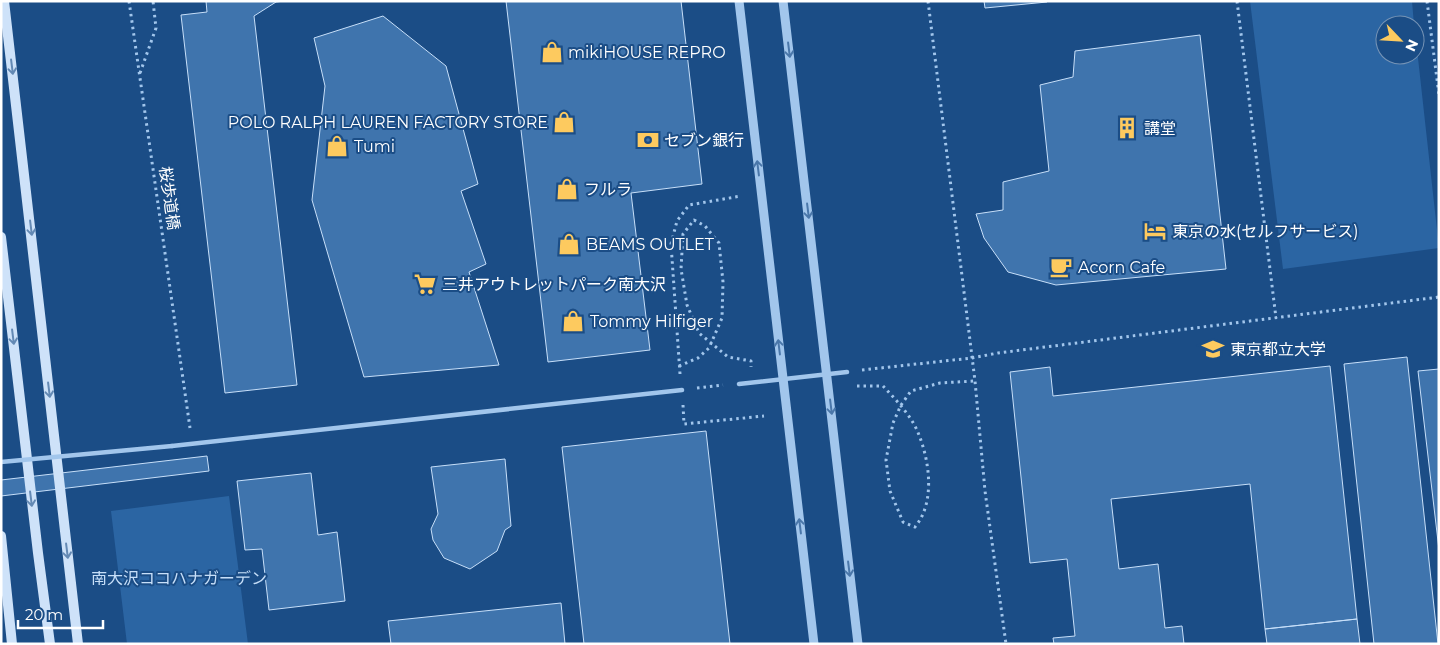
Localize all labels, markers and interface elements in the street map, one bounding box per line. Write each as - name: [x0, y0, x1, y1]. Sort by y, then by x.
- north arrow: [1375, 15, 1425, 65]
- text: N: [1401, 37, 1422, 54]
- shop icon: mikiHOUSE REPRO: [539, 39, 565, 65]
- one-way arrow: [784, 41, 794, 57]
- place label: mikiHOUSE REPRO: [568, 43, 726, 62]
- one-way arrow: [7, 59, 17, 75]
- shop icon: POLO RALPH LAUREN FACTORY STORE: [551, 109, 577, 135]
- place label: POLO RALPH LAUREN FACTORY STORE: [228, 113, 548, 132]
- building icon: 講堂: [1114, 115, 1140, 141]
- place label: 講堂: [1144, 119, 1176, 138]
- bank icon: セブン銀行: [635, 127, 661, 153]
- place label: セブン銀行: [664, 131, 744, 150]
- shop icon: Tumi: [324, 133, 350, 159]
- place label: Tumi: [354, 137, 395, 156]
- one-way arrow: [753, 161, 763, 177]
- street label: 桜歩道橋: [156, 165, 183, 231]
- shop icon: フルラ: [554, 176, 580, 202]
- place label: フルラ: [584, 180, 632, 199]
- one-way arrow: [803, 203, 813, 219]
- hotel icon: 東京の水(セルフサービス): [1142, 218, 1168, 244]
- one-way arrow: [26, 220, 35, 236]
- place label: 東京の水(セルフサービス): [1172, 222, 1359, 241]
- shop icon: BEAMS OUTLET: [556, 231, 582, 257]
- place label: BEAMS OUTLET: [586, 235, 715, 254]
- cafe icon: Acorn Cafe: [1048, 254, 1074, 280]
- place label: Acorn Cafe: [1078, 258, 1165, 277]
- supermarket icon: 三井アウトレットパーク南大沢: [412, 271, 438, 297]
- place label: 三井アウトレットパーク南大沢: [442, 275, 666, 294]
- shop icon: Tommy Hilfiger: [560, 308, 586, 334]
- place label: Tommy Hilfiger: [590, 312, 713, 331]
- one-way arrow: [8, 329, 18, 345]
- school or university icon: 東京都立大学: [1200, 336, 1226, 362]
- one-way arrow: [774, 339, 784, 355]
- place label: 東京都立大学: [1230, 340, 1326, 359]
- one-way arrow: [44, 382, 54, 398]
- one-way arrow: [826, 399, 836, 415]
- one-way arrow: [26, 490, 36, 506]
- one-way arrow: [795, 518, 805, 534]
- one-way arrow: [62, 543, 72, 559]
- one-way arrow: [844, 560, 854, 576]
- park label: 南大沢ココハナガーデン: [91, 569, 267, 588]
- scale bar: [18, 598, 102, 630]
- text: 20 m: [25, 605, 63, 624]

